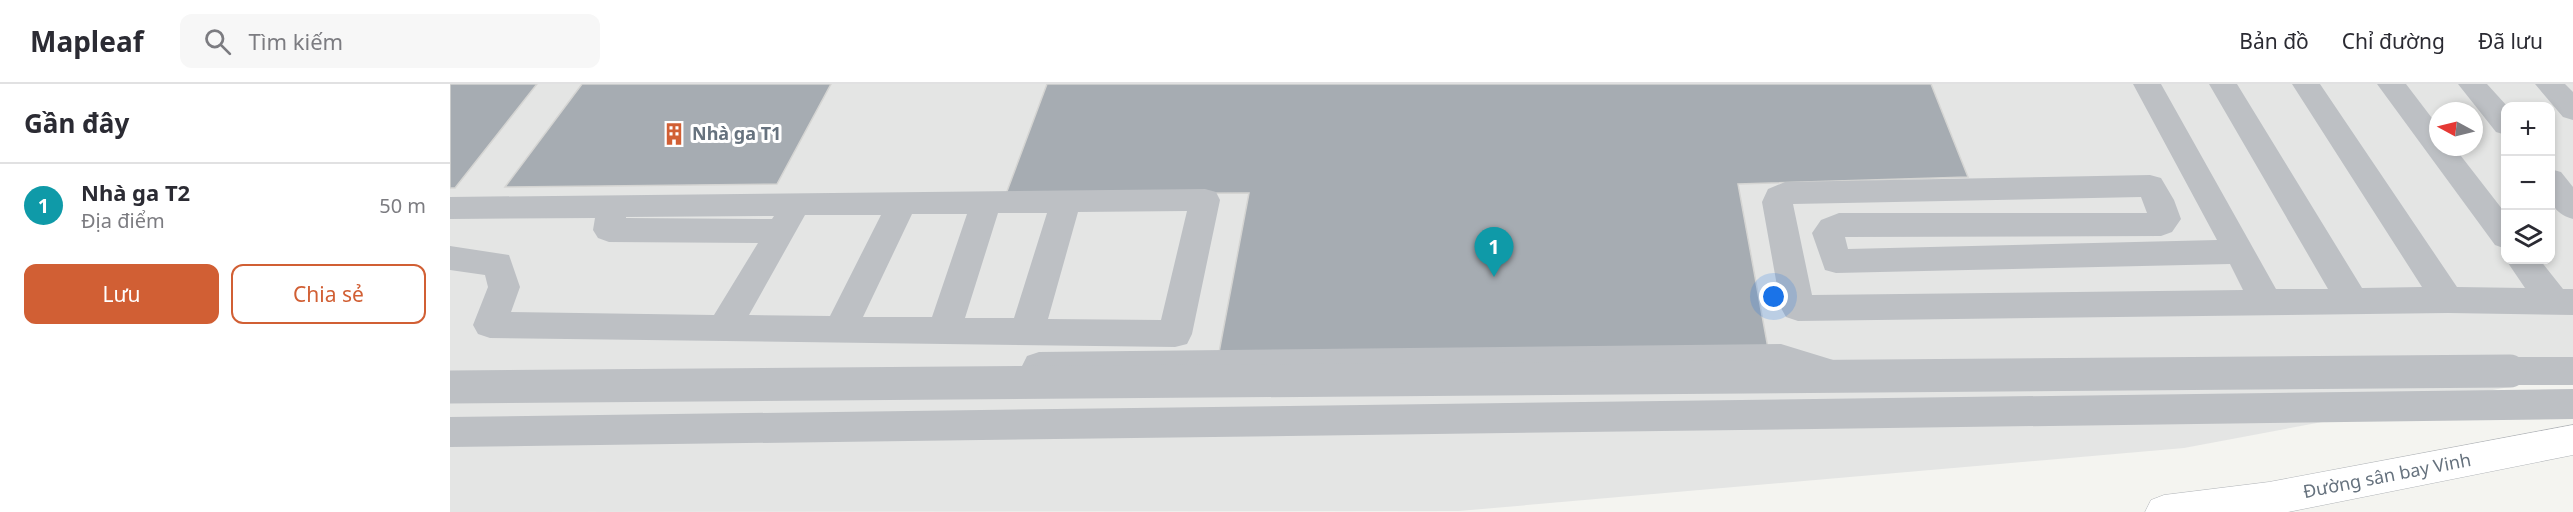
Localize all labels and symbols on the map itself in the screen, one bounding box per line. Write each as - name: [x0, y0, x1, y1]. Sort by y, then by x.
- north arrow: [2429, 102, 2483, 156]
- building icon: Nhà ga T1: [661, 121, 687, 147]
- place label: Nhà ga T1: [692, 121, 781, 145]
- pin: 1: [1474, 228, 1514, 277]
- your location: [1759, 282, 1788, 311]
- street label: Đường sân bay Vinh: [2301, 447, 2473, 503]

